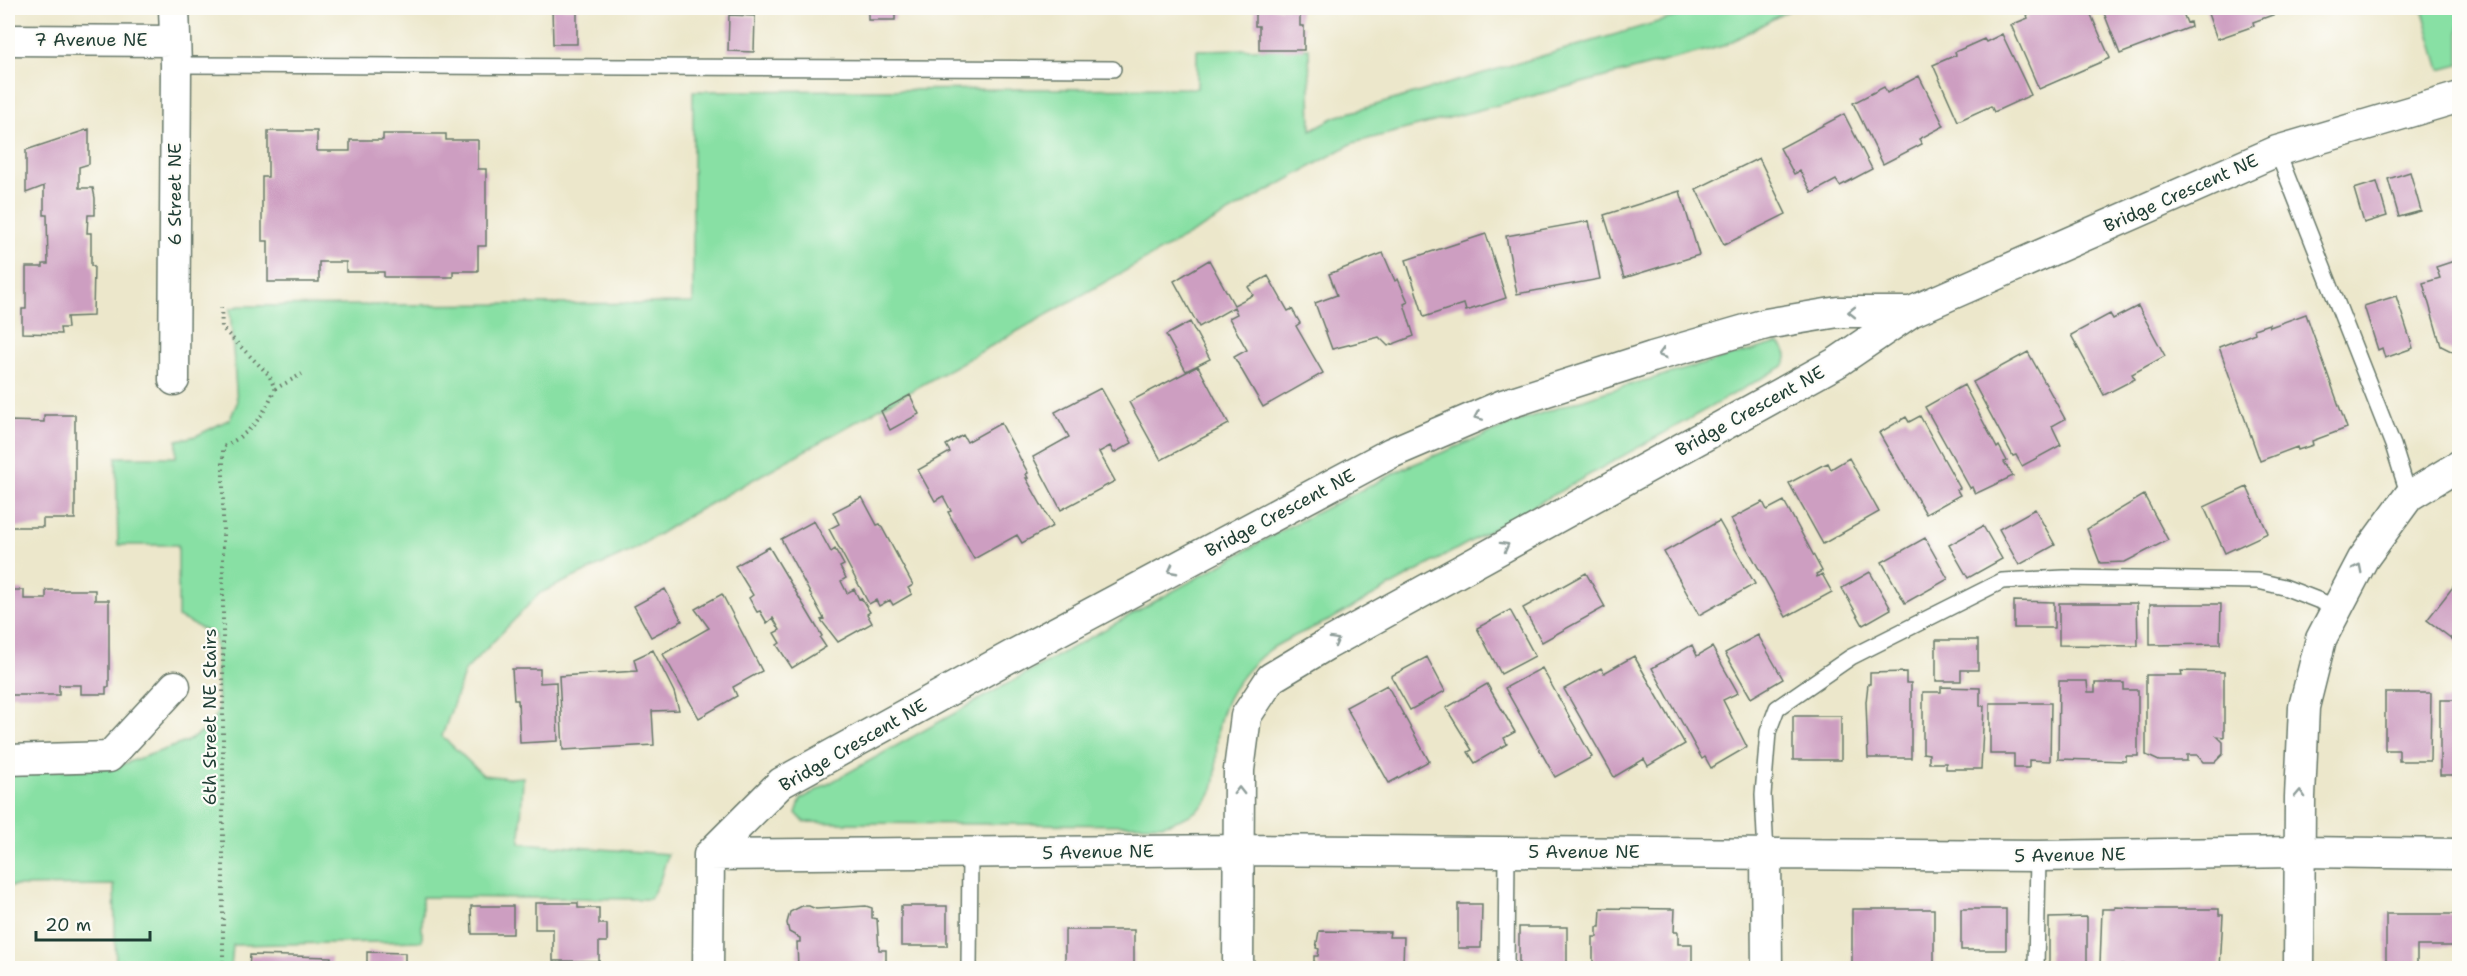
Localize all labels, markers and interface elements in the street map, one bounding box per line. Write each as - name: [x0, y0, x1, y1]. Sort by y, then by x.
- street label: 7 Avenue NE: [34, 28, 148, 52]
- street label: 6 Street NE: [163, 143, 187, 245]
- street label: Bridge Crescent NE: [2100, 148, 2262, 238]
- one-way arrow: [1848, 306, 1857, 318]
- one-way arrow: [1657, 347, 1668, 359]
- street label: Bridge Crescent NE: [1671, 360, 1829, 462]
- one-way arrow: [1473, 409, 1484, 421]
- street label: Bridge Crescent NE: [1201, 463, 1359, 563]
- one-way arrow: [1499, 542, 1509, 553]
- one-way arrow: [1168, 563, 1179, 574]
- one-way arrow: [2351, 564, 2362, 575]
- street label: 6th Street NE Stairs: [198, 628, 222, 806]
- one-way arrow: [1328, 637, 1339, 648]
- street label: Bridge Crescent NE: [775, 693, 931, 797]
- one-way arrow: [1233, 787, 1245, 796]
- one-way arrow: [2294, 789, 2307, 798]
- street label: 5 Avenue NE: [1042, 839, 1154, 865]
- street label: 5 Avenue NE: [1528, 840, 1640, 864]
- street label: 5 Avenue NE: [2014, 842, 2126, 868]
- scale bar: [36, 904, 150, 942]
- text: 20 m: [45, 913, 91, 937]

